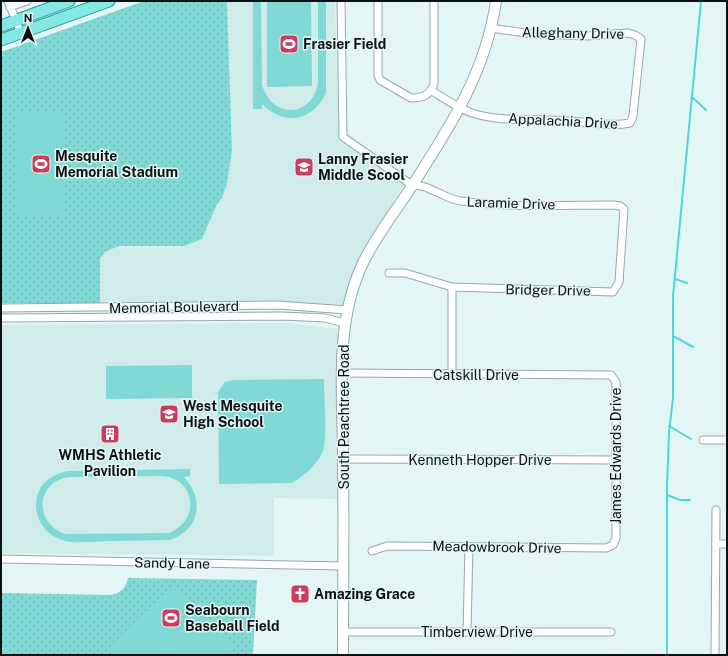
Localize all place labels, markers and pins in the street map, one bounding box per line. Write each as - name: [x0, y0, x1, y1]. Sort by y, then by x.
- sports icon: Frasier Field: [278, 33, 300, 55]
- place label: Frasier Field: [303, 36, 386, 52]
- place label: Mesquite Memorial Stadium: [55, 148, 178, 180]
- place label: Lanny Frasier Middle Scool: [318, 151, 408, 183]
- sports icon: Mesquite Memorial Stadium: [30, 153, 52, 175]
- school or university icon: Lanny Frasier Middle Scool: [293, 156, 315, 178]
- place label: West Mesquite High School: [183, 398, 283, 430]
- school or university icon: West Mesquite High School: [158, 403, 180, 425]
- building icon: WMHS Athletic Pavilion: [99, 423, 121, 445]
- place label: WMHS Athletic Pavilion: [59, 447, 162, 479]
- church icon: Amazing Grace: [289, 583, 311, 605]
- place label: Amazing Grace: [314, 586, 415, 602]
- place label: Seabourn Baseball Field: [185, 602, 280, 634]
- sports icon: Seabourn Baseball Field: [160, 607, 182, 629]

